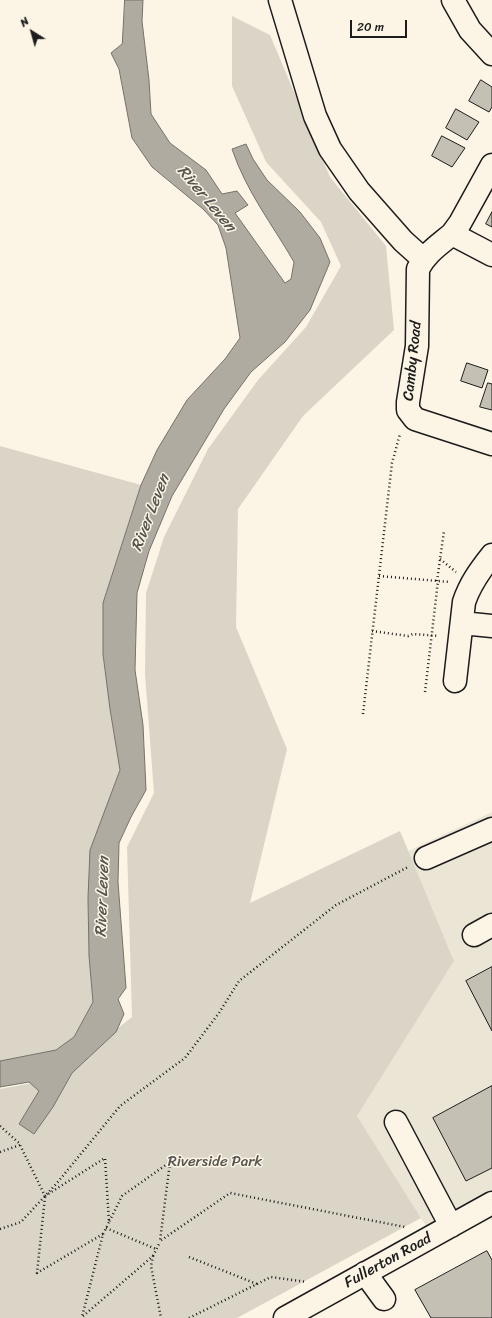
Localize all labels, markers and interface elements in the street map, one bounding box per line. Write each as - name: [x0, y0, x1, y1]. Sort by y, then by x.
- north arrow: [12, 12, 52, 52]
- text: N: [16, 12, 33, 32]
- scale bar: [352, 12, 409, 38]
- text: 20 m: [357, 16, 384, 38]
- water label: River Leven: [173, 162, 239, 236]
- street label: Camby Road: [400, 320, 426, 402]
- water label: River Leven: [128, 472, 174, 554]
- water label: River Leven: [92, 856, 114, 938]
- park label: Riverside Park: [168, 1153, 262, 1171]
- street label: Fullerton Road: [341, 1230, 435, 1292]

